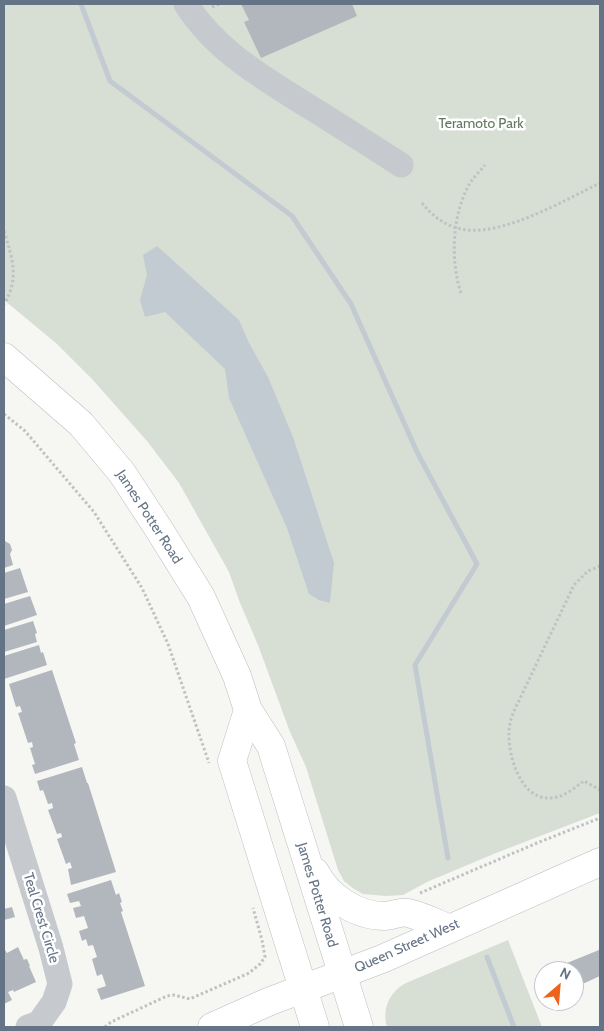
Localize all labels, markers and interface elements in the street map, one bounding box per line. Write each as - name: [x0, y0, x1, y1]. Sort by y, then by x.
- park label: Teramoto Park: [438, 116, 524, 132]
- street label: James Potter Road: [112, 467, 186, 567]
- street label: James Potter Road: [293, 841, 341, 949]
- street label: Teal Crest Circle: [19, 871, 63, 965]
- street label: Queen Street West: [352, 915, 462, 977]
- north arrow: [534, 961, 584, 1011]
- text: N: [557, 963, 574, 984]

